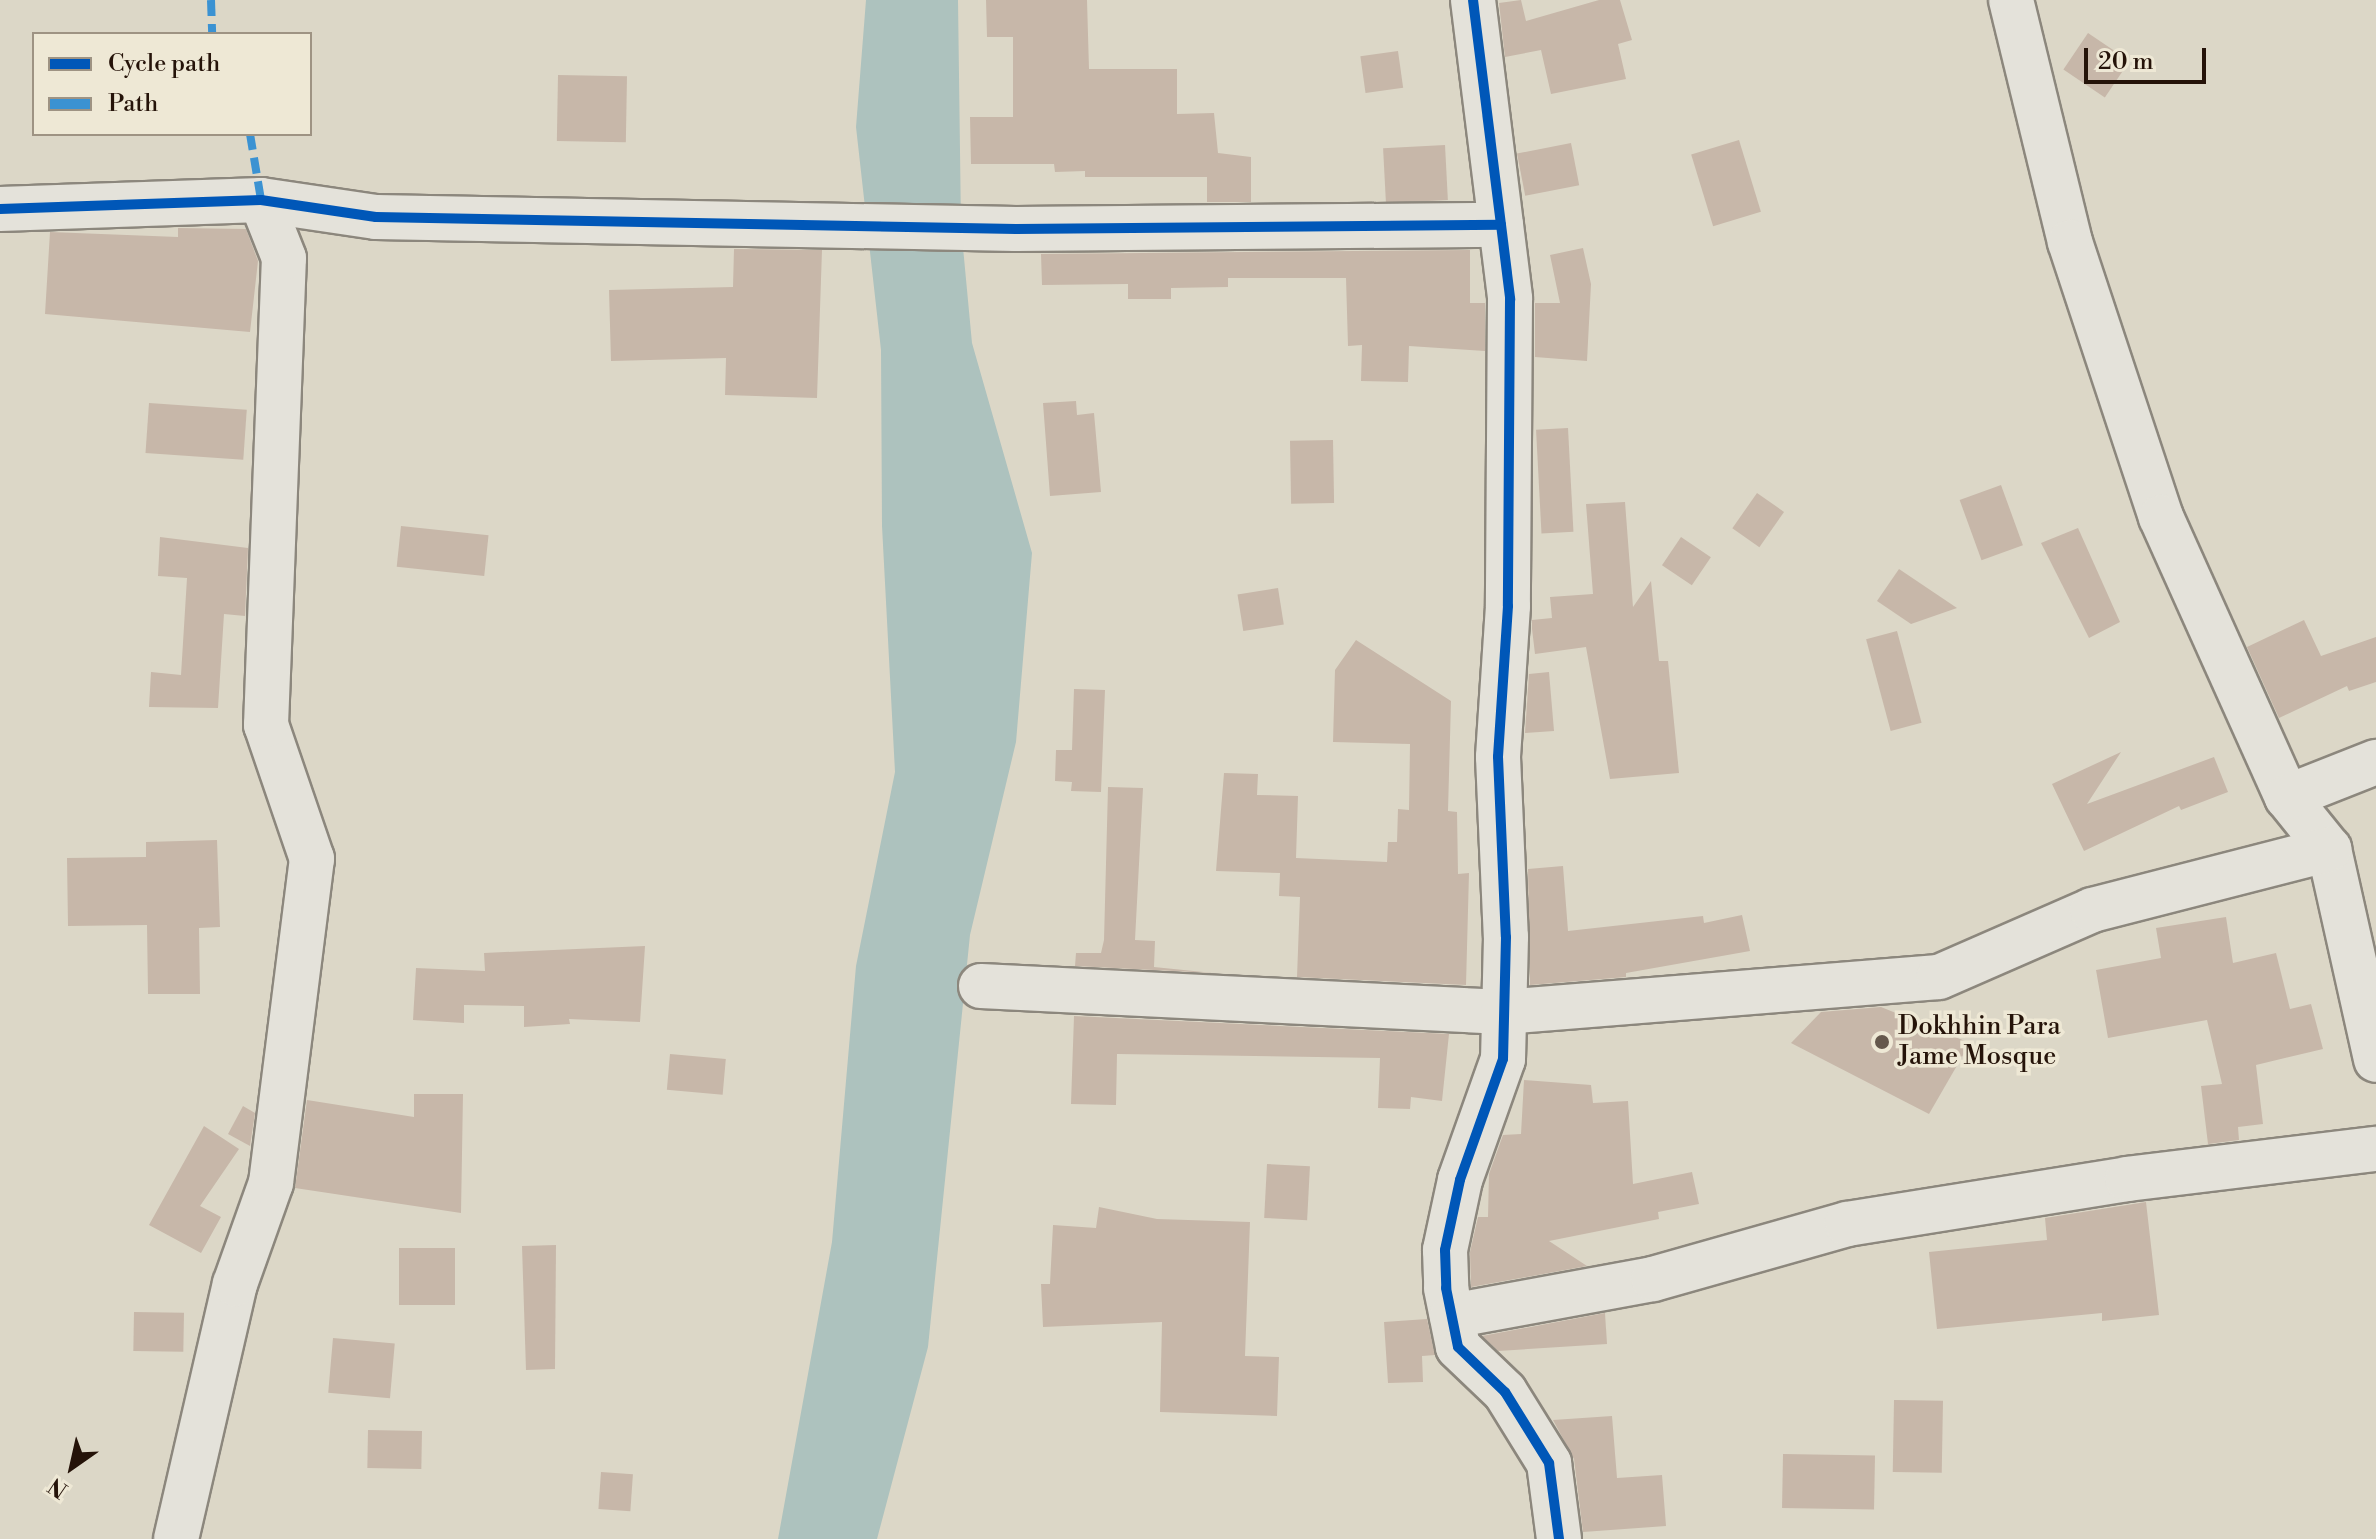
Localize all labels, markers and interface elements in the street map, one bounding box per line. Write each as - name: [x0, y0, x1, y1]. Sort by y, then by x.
- legend: [32, 32, 312, 136]
- scale bar: [2088, 32, 2210, 82]
- text: 20 m: [2098, 47, 2154, 77]
- text: Cycle path: [108, 49, 220, 79]
- text: Path: [108, 89, 158, 119]
- place label: Dokhhin Para Jame Mosque: [1898, 1011, 2061, 1072]
- marker: Dokhhin Para Jame Mosque: [1873, 1033, 1891, 1051]
- north arrow: [32, 1427, 112, 1507]
- text: N: [44, 1471, 73, 1503]

